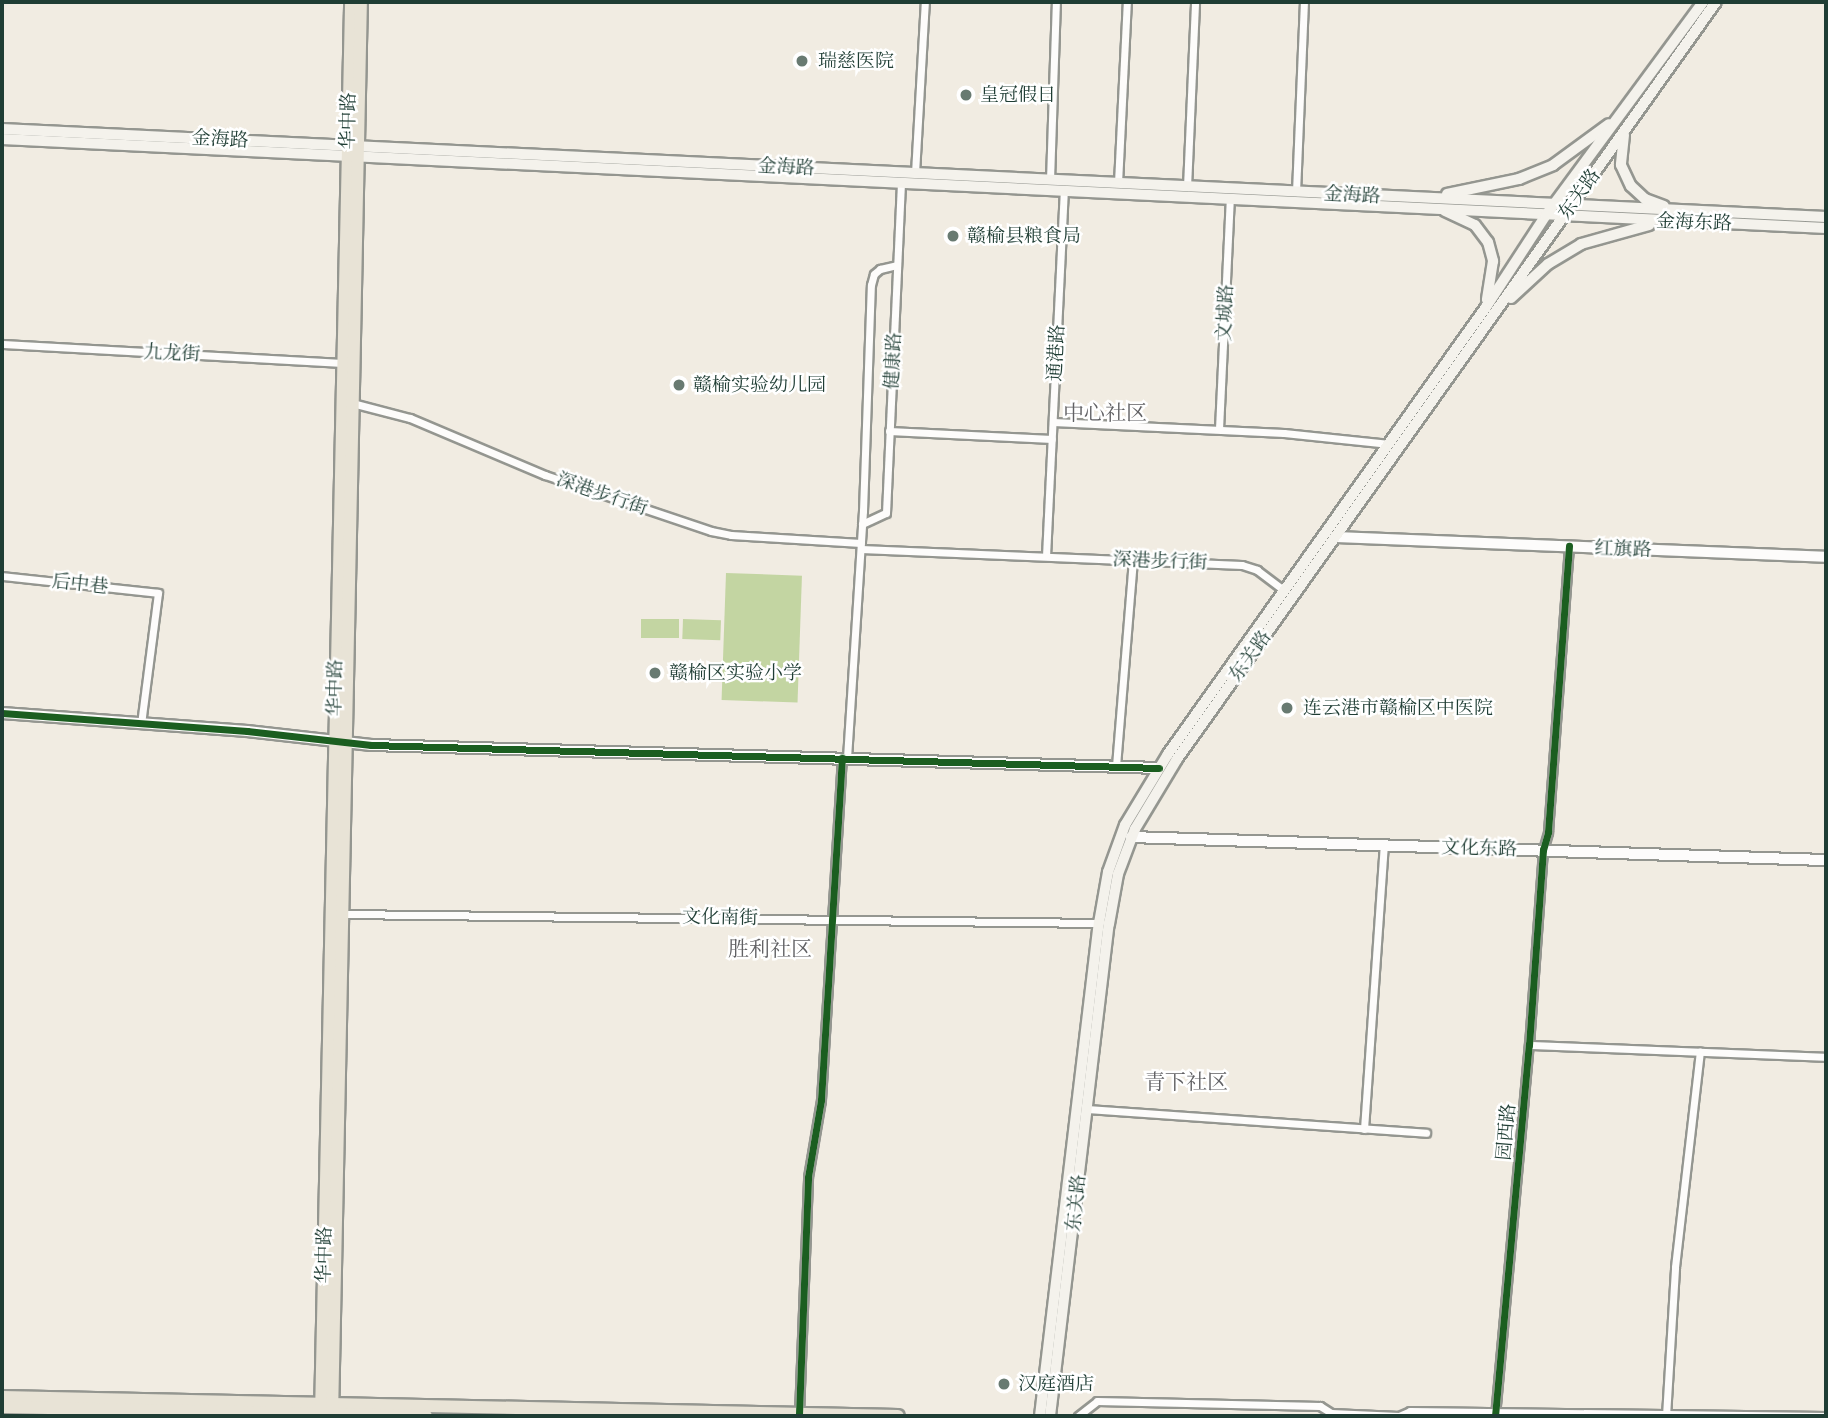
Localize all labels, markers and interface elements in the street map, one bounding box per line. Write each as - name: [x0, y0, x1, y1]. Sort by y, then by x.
- place label: 瑞慈医院: [818, 50, 894, 72]
- marker: 瑞慈医院: [792, 51, 812, 71]
- place label: 皇冠假日: [980, 84, 1056, 106]
- marker: 皇冠假日: [958, 87, 974, 103]
- street label: 华中路: [336, 92, 360, 150]
- street label: 金海路: [191, 126, 249, 152]
- street label: 金海路: [757, 154, 815, 180]
- street label: 东关路: [1553, 164, 1605, 224]
- street label: 金海路: [1323, 182, 1381, 208]
- street label: 金海东路: [1656, 209, 1732, 235]
- place label: 赣榆县粮食局: [967, 225, 1081, 247]
- marker: 赣榆县粮食局: [945, 228, 961, 244]
- street label: 文城路: [1212, 284, 1238, 342]
- street label: 通港路: [1043, 324, 1069, 382]
- street label: 健康路: [880, 332, 906, 390]
- street label: 九龙街: [143, 340, 201, 366]
- place label: 赣榆实验幼儿园: [693, 374, 826, 396]
- marker: 赣榆实验幼儿园: [671, 377, 687, 393]
- district label: 中心社区: [1063, 400, 1147, 426]
- street label: 深港步行街: [553, 468, 651, 520]
- street label: 红旗路: [1594, 537, 1652, 561]
- street label: 深港步行街: [1112, 548, 1208, 574]
- street label: 后中巷: [50, 570, 110, 598]
- street label: 东关路: [1224, 626, 1276, 686]
- street label: 华中路: [323, 659, 347, 717]
- place label: 赣榆区实验小学: [669, 662, 802, 684]
- marker: 赣榆区实验小学: [647, 665, 663, 681]
- place label: 连云港市赣榆区中医院: [1303, 697, 1493, 719]
- marker: 连云港市赣榆区中医院: [1277, 698, 1297, 718]
- street label: 文化东路: [1441, 835, 1517, 861]
- street label: 文化南街: [682, 905, 758, 929]
- district label: 胜利社区: [728, 936, 812, 962]
- district label: 青下社区: [1144, 1069, 1228, 1095]
- street label: 园西路: [1492, 1103, 1520, 1161]
- street label: 东关路: [1062, 1173, 1090, 1233]
- street label: 华中路: [312, 1226, 336, 1284]
- place label: 汉庭酒店: [1018, 1373, 1094, 1395]
- marker: 汉庭酒店: [996, 1376, 1012, 1392]

